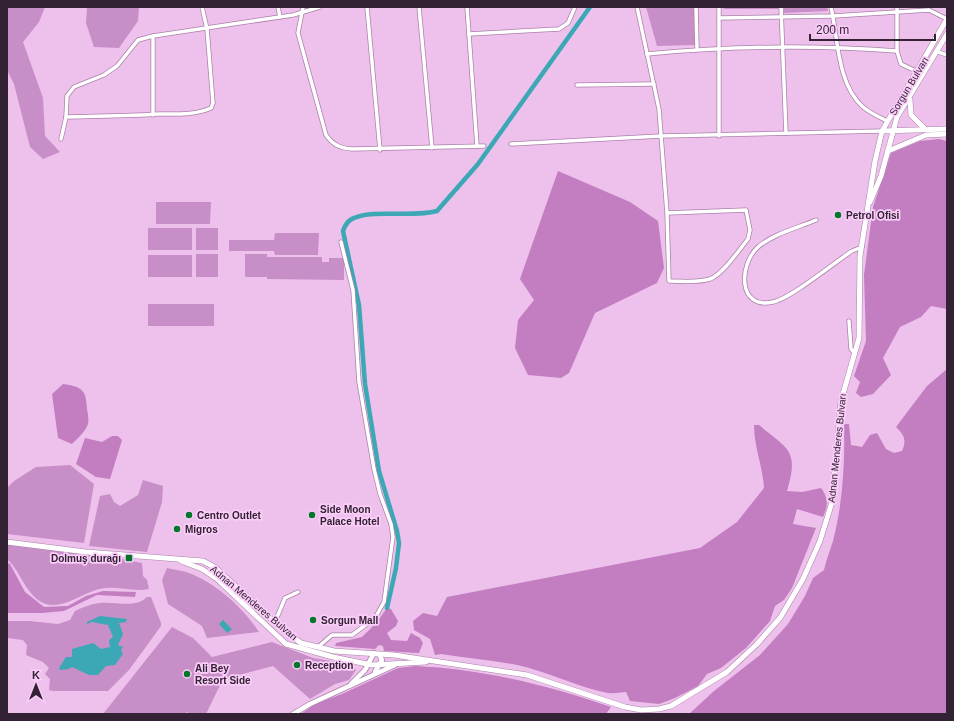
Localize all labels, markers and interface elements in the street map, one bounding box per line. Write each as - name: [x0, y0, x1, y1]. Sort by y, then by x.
- scale bar: [810, 16, 935, 42]
- text: 200 m: [816, 23, 849, 37]
- street label: Sorgun Bulvarı: [887, 55, 931, 117]
- marker: Petrol Ofisi: [833, 210, 843, 220]
- place label: Petrol Ofisi: [846, 210, 900, 221]
- street label: Adnan Menderes Bulvarı: [826, 393, 848, 503]
- place label: Side Moon Palace Hotel: [320, 504, 380, 527]
- marker: Centro Outlet: [184, 510, 194, 520]
- place label: Centro Outlet: [197, 510, 262, 521]
- marker: Side Moon Palace Hotel: [307, 510, 317, 520]
- marker: Migros: [172, 524, 182, 534]
- place label: Migros: [185, 524, 218, 535]
- place label: Dolmuş durağı: [51, 553, 121, 564]
- marker: Dolmuş durağı: [124, 553, 134, 563]
- street label: Adnan Menderes Bulvarı: [208, 563, 300, 643]
- marker: Sorgun Mall: [308, 615, 318, 625]
- place label: Sorgun Mall: [321, 615, 378, 626]
- marker: Reception: [292, 660, 302, 670]
- place label: Reception: [305, 660, 353, 671]
- place label: Ali Bey Resort Side: [195, 663, 251, 686]
- north arrow: [16, 665, 56, 705]
- text: K: [32, 669, 40, 681]
- marker: Ali Bey Resort Side: [182, 669, 192, 679]

